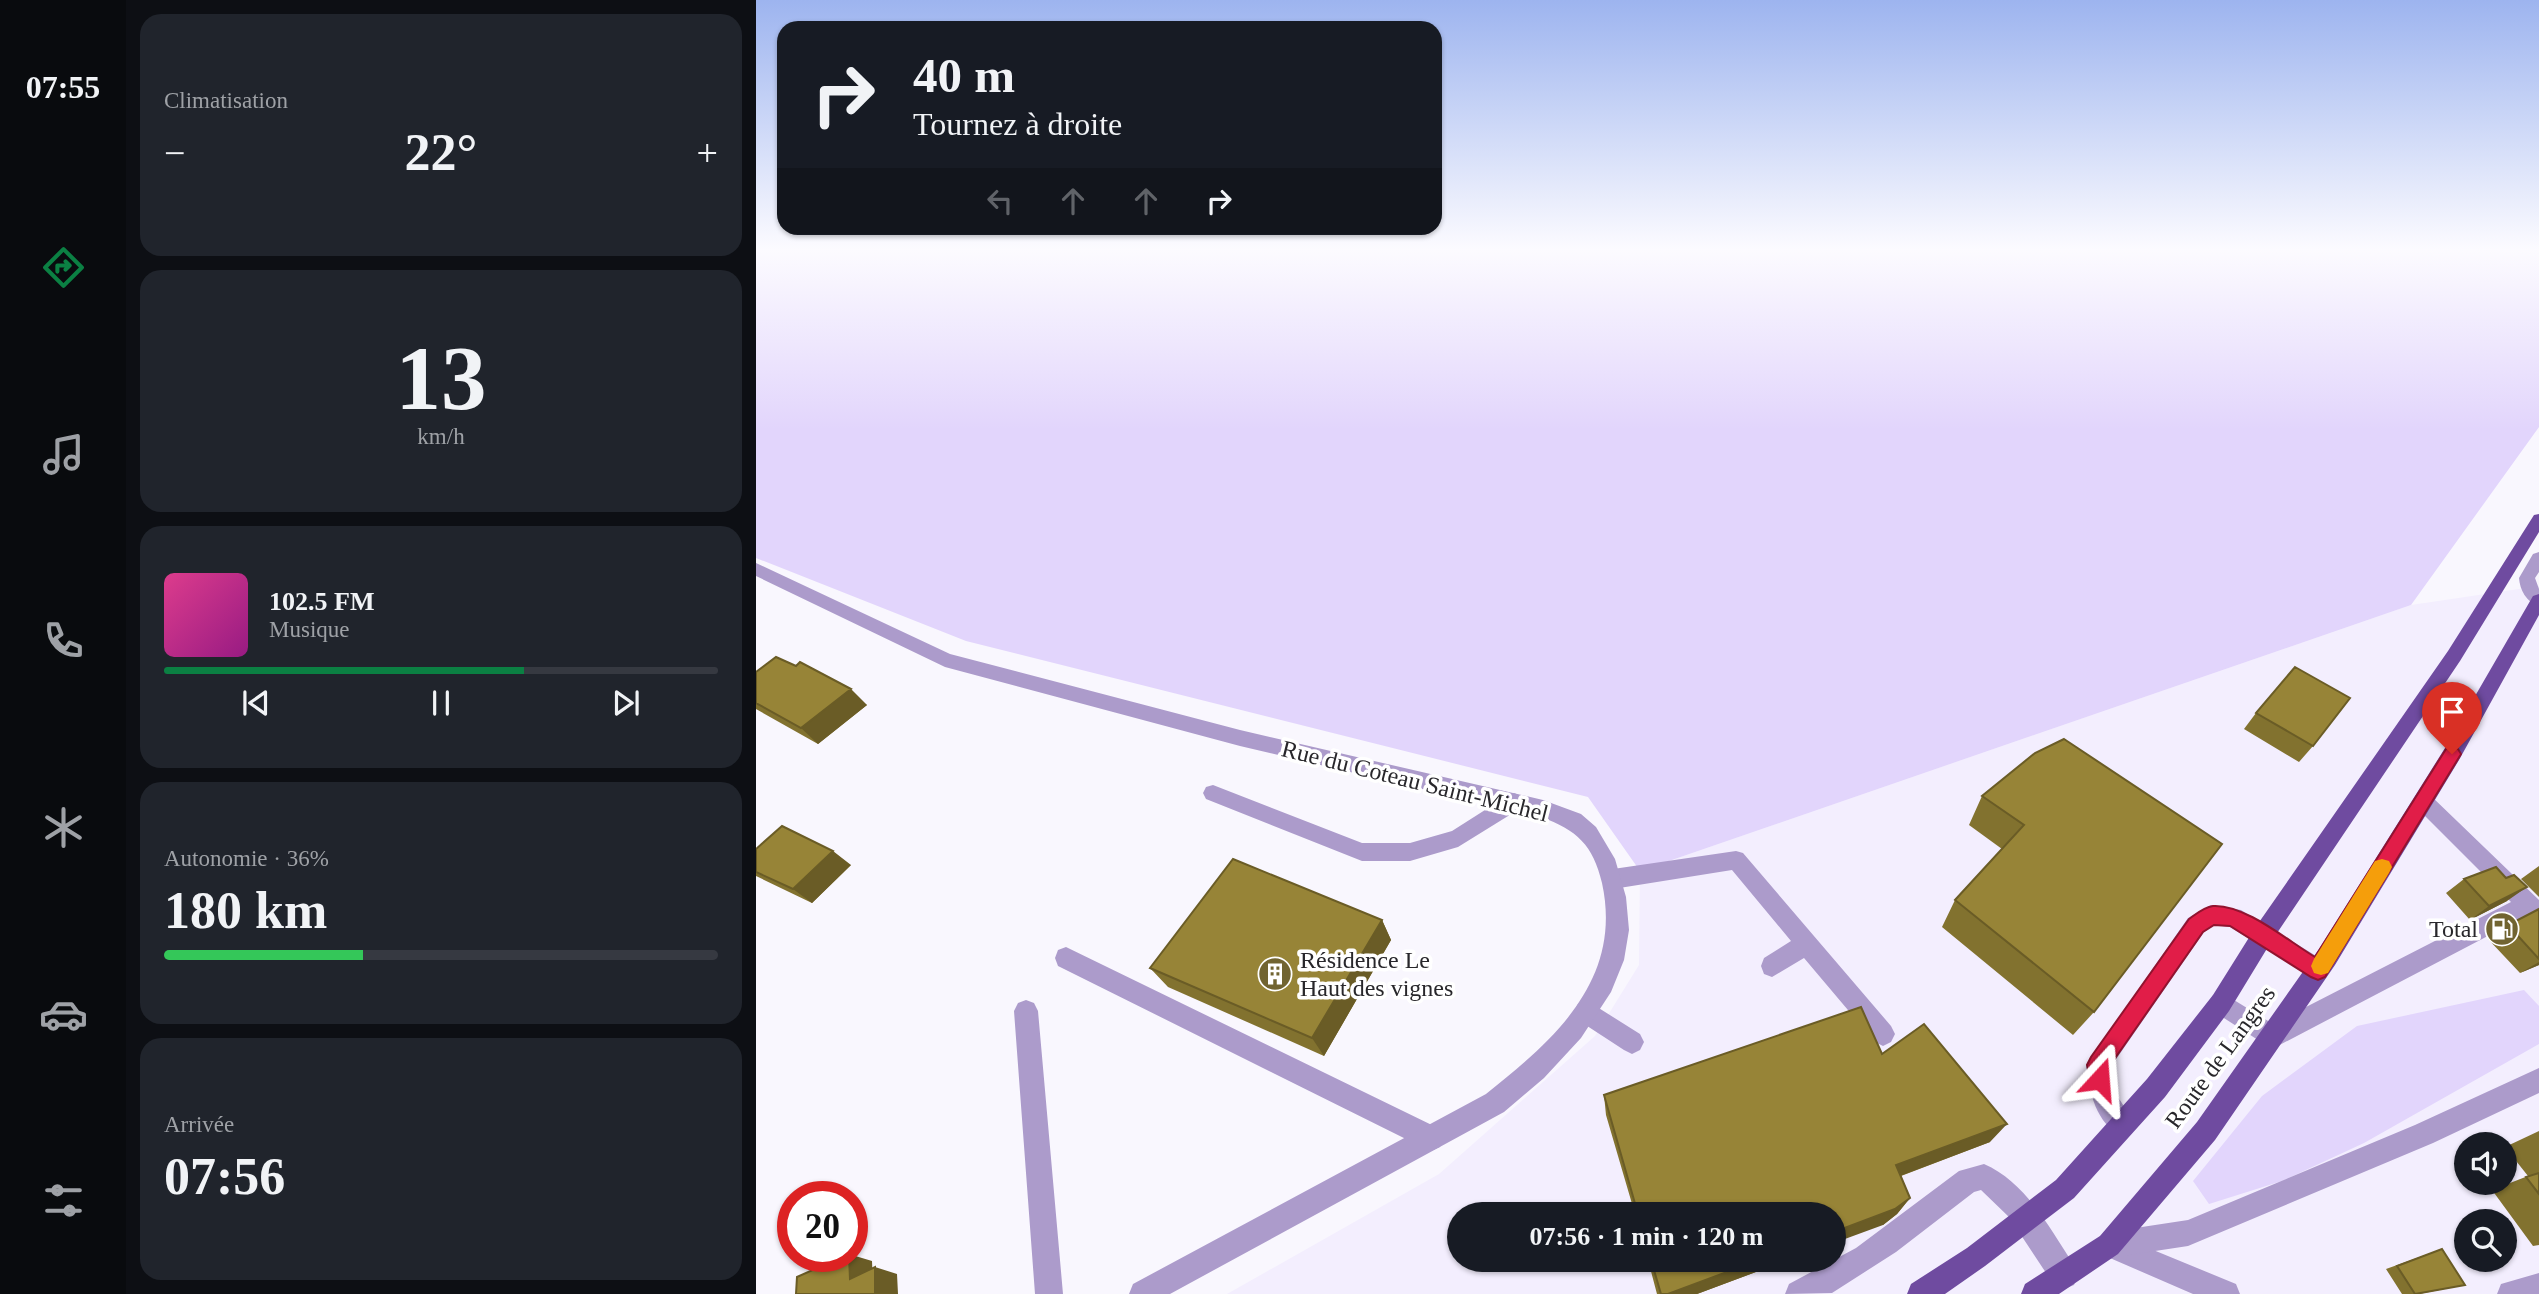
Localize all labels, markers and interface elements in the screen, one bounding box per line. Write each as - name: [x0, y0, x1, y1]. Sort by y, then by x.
- text: 40 m: [913, 48, 1015, 103]
- icon: right: [798, 49, 889, 140]
- text: 07:55: [26, 69, 100, 105]
- text: Climatisation: [164, 88, 288, 113]
- text: Tournez à droite: [913, 106, 1122, 142]
- text: 22°: [405, 124, 477, 181]
- text: −: [164, 132, 185, 174]
- text: +: [697, 132, 718, 174]
- icon: left: [981, 182, 1019, 220]
- icon: ahead: [1054, 182, 1092, 220]
- icon: ahead: [1127, 182, 1165, 220]
- icon: right: [1200, 182, 1238, 220]
- icon: directions: [39, 243, 88, 292]
- text: 13: [396, 328, 487, 429]
- text: km/h: [417, 424, 465, 449]
- icon: music: [39, 430, 88, 479]
- text: 102.5 FM: [269, 587, 374, 616]
- icon: phone: [39, 616, 88, 665]
- text: Musique: [269, 617, 350, 642]
- pin: [2422, 682, 2482, 754]
- icon: previous: [237, 684, 275, 722]
- icon: pause: [422, 684, 460, 722]
- icon: next: [607, 684, 645, 722]
- icon: arrive: [2433, 693, 2471, 731]
- street label: Rue du Coteau Saint-Michel: [1279, 735, 1551, 827]
- icon: climate: [39, 803, 88, 852]
- text: Autonomie · 36%: [164, 846, 329, 871]
- text: 180 km: [164, 882, 327, 939]
- fuel station icon: Total: [2483, 910, 2521, 948]
- place label: Total: [2429, 916, 2478, 942]
- place label: Résidence Le Haut des vignes: [1300, 947, 1453, 1001]
- building icon: Résidence Le Haut des vignes: [1256, 955, 1294, 993]
- street label: Route de Langres: [2160, 981, 2280, 1133]
- icon: car: [39, 990, 88, 1039]
- position arrow: [2063, 1042, 2137, 1116]
- text: Arrivée: [164, 1112, 234, 1137]
- map controls: [2454, 1132, 2517, 1272]
- button: sound: [2454, 1132, 2517, 1195]
- text: 07:56: [164, 1148, 285, 1205]
- icon: filters: [39, 1176, 88, 1225]
- speed limit sign: 20: [777, 1181, 868, 1272]
- button: search: [2454, 1209, 2517, 1272]
- text: 07:56 · 1 min · 120 m: [1530, 1222, 1764, 1251]

